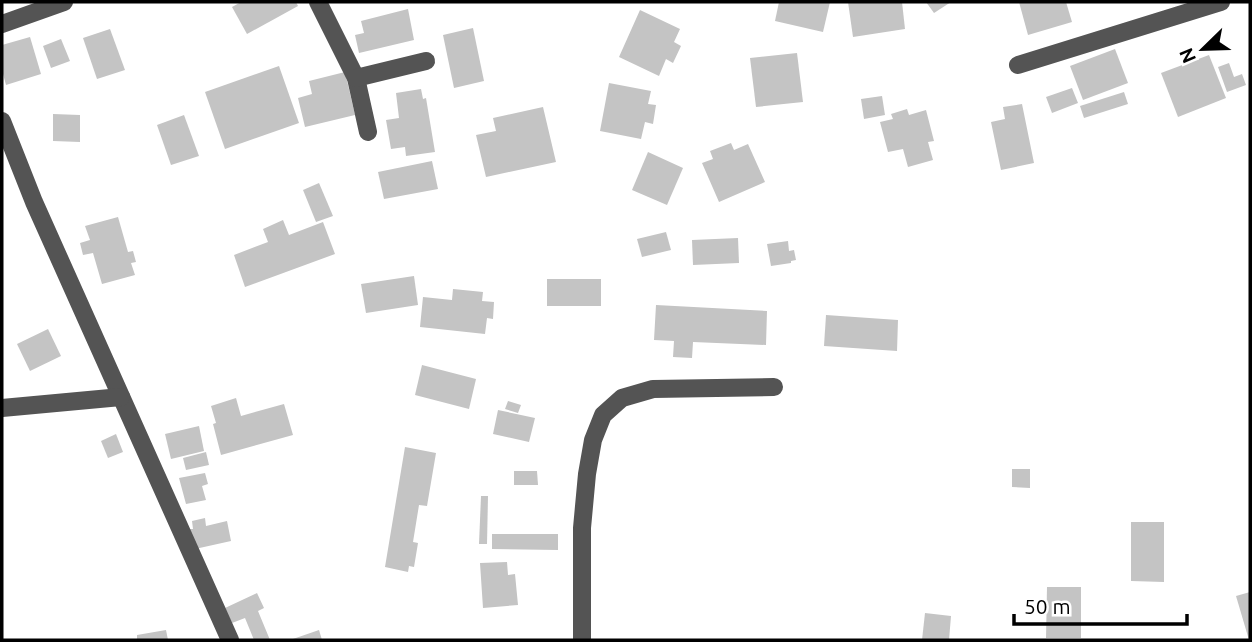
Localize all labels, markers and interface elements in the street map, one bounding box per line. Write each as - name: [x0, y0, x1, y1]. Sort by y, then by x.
- north arrow: [1168, 14, 1238, 84]
- text: N: [1174, 45, 1200, 66]
- scale bar: [1014, 582, 1187, 626]
- text: 50 m: [1024, 594, 1071, 618]

